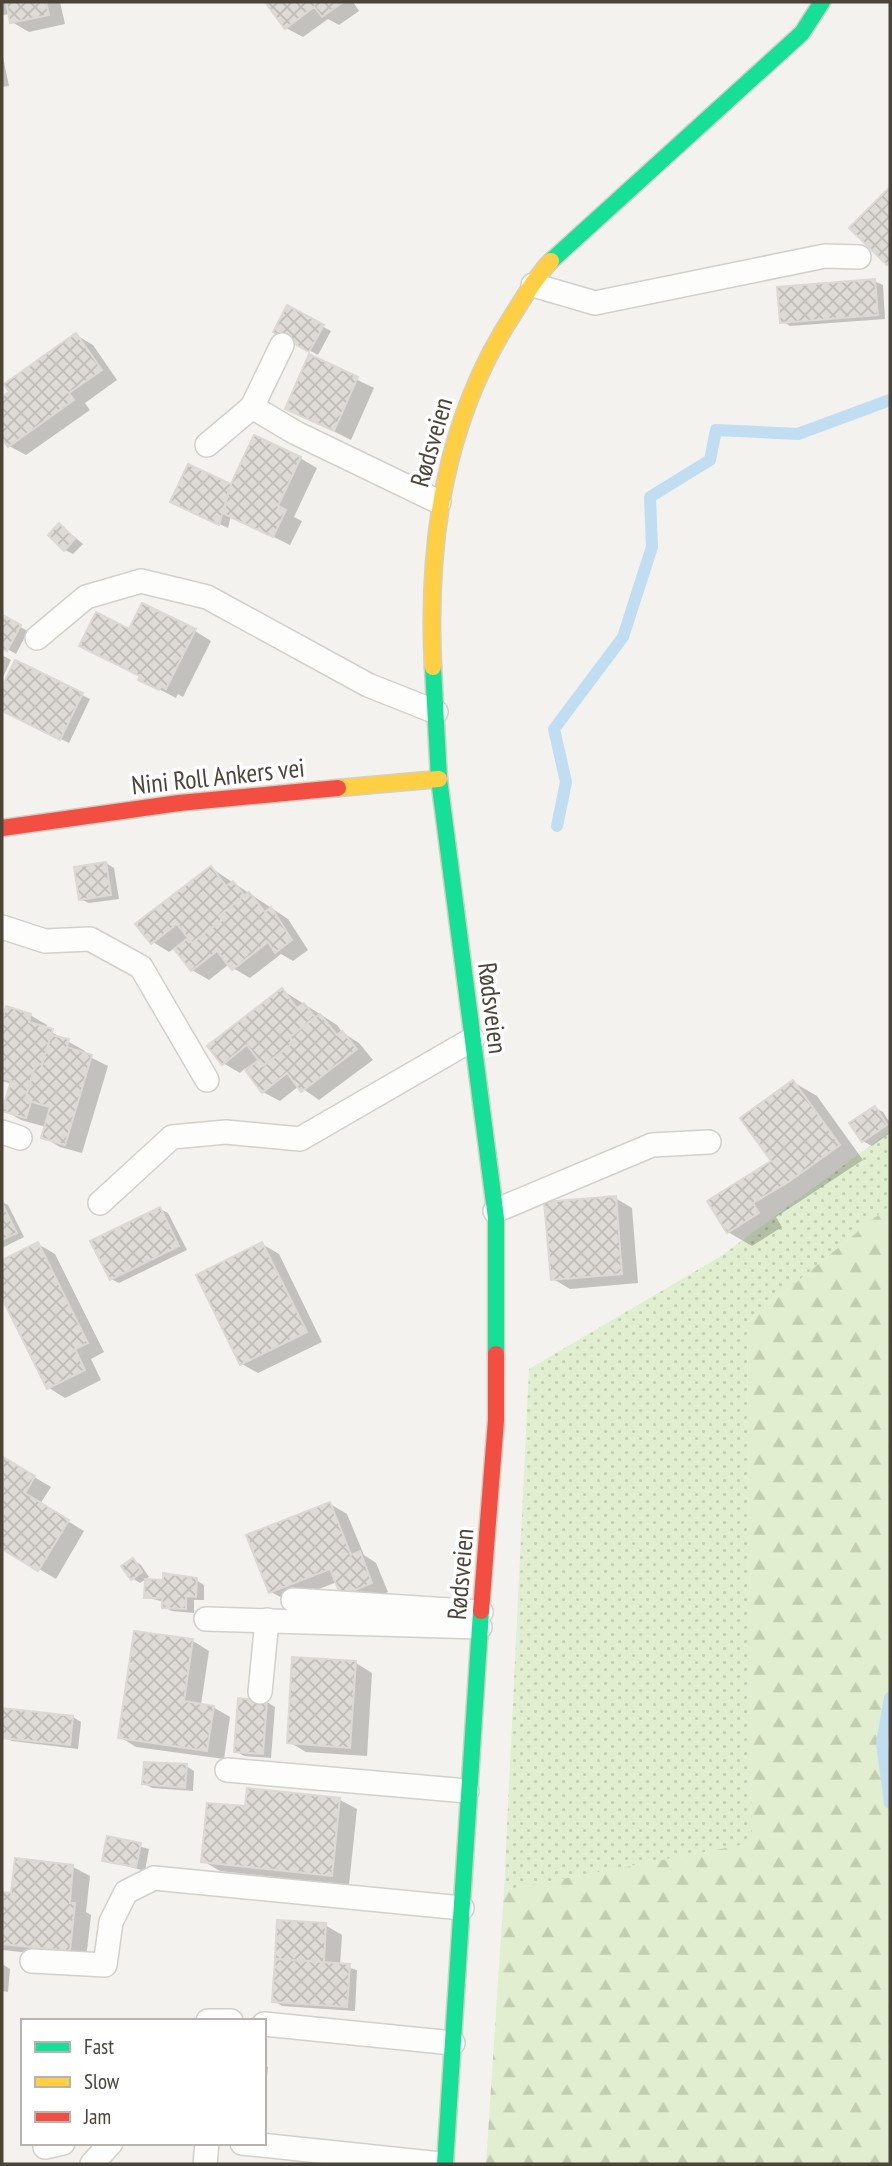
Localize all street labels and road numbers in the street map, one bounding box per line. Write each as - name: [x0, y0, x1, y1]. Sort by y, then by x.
- street label: Rødsveien: [403, 393, 459, 491]
- street label: Nini Roll Ankers vei: [130, 751, 306, 801]
- street label: Rødsveien: [471, 961, 515, 1055]
- street label: Rødsveien: [440, 1527, 480, 1621]

